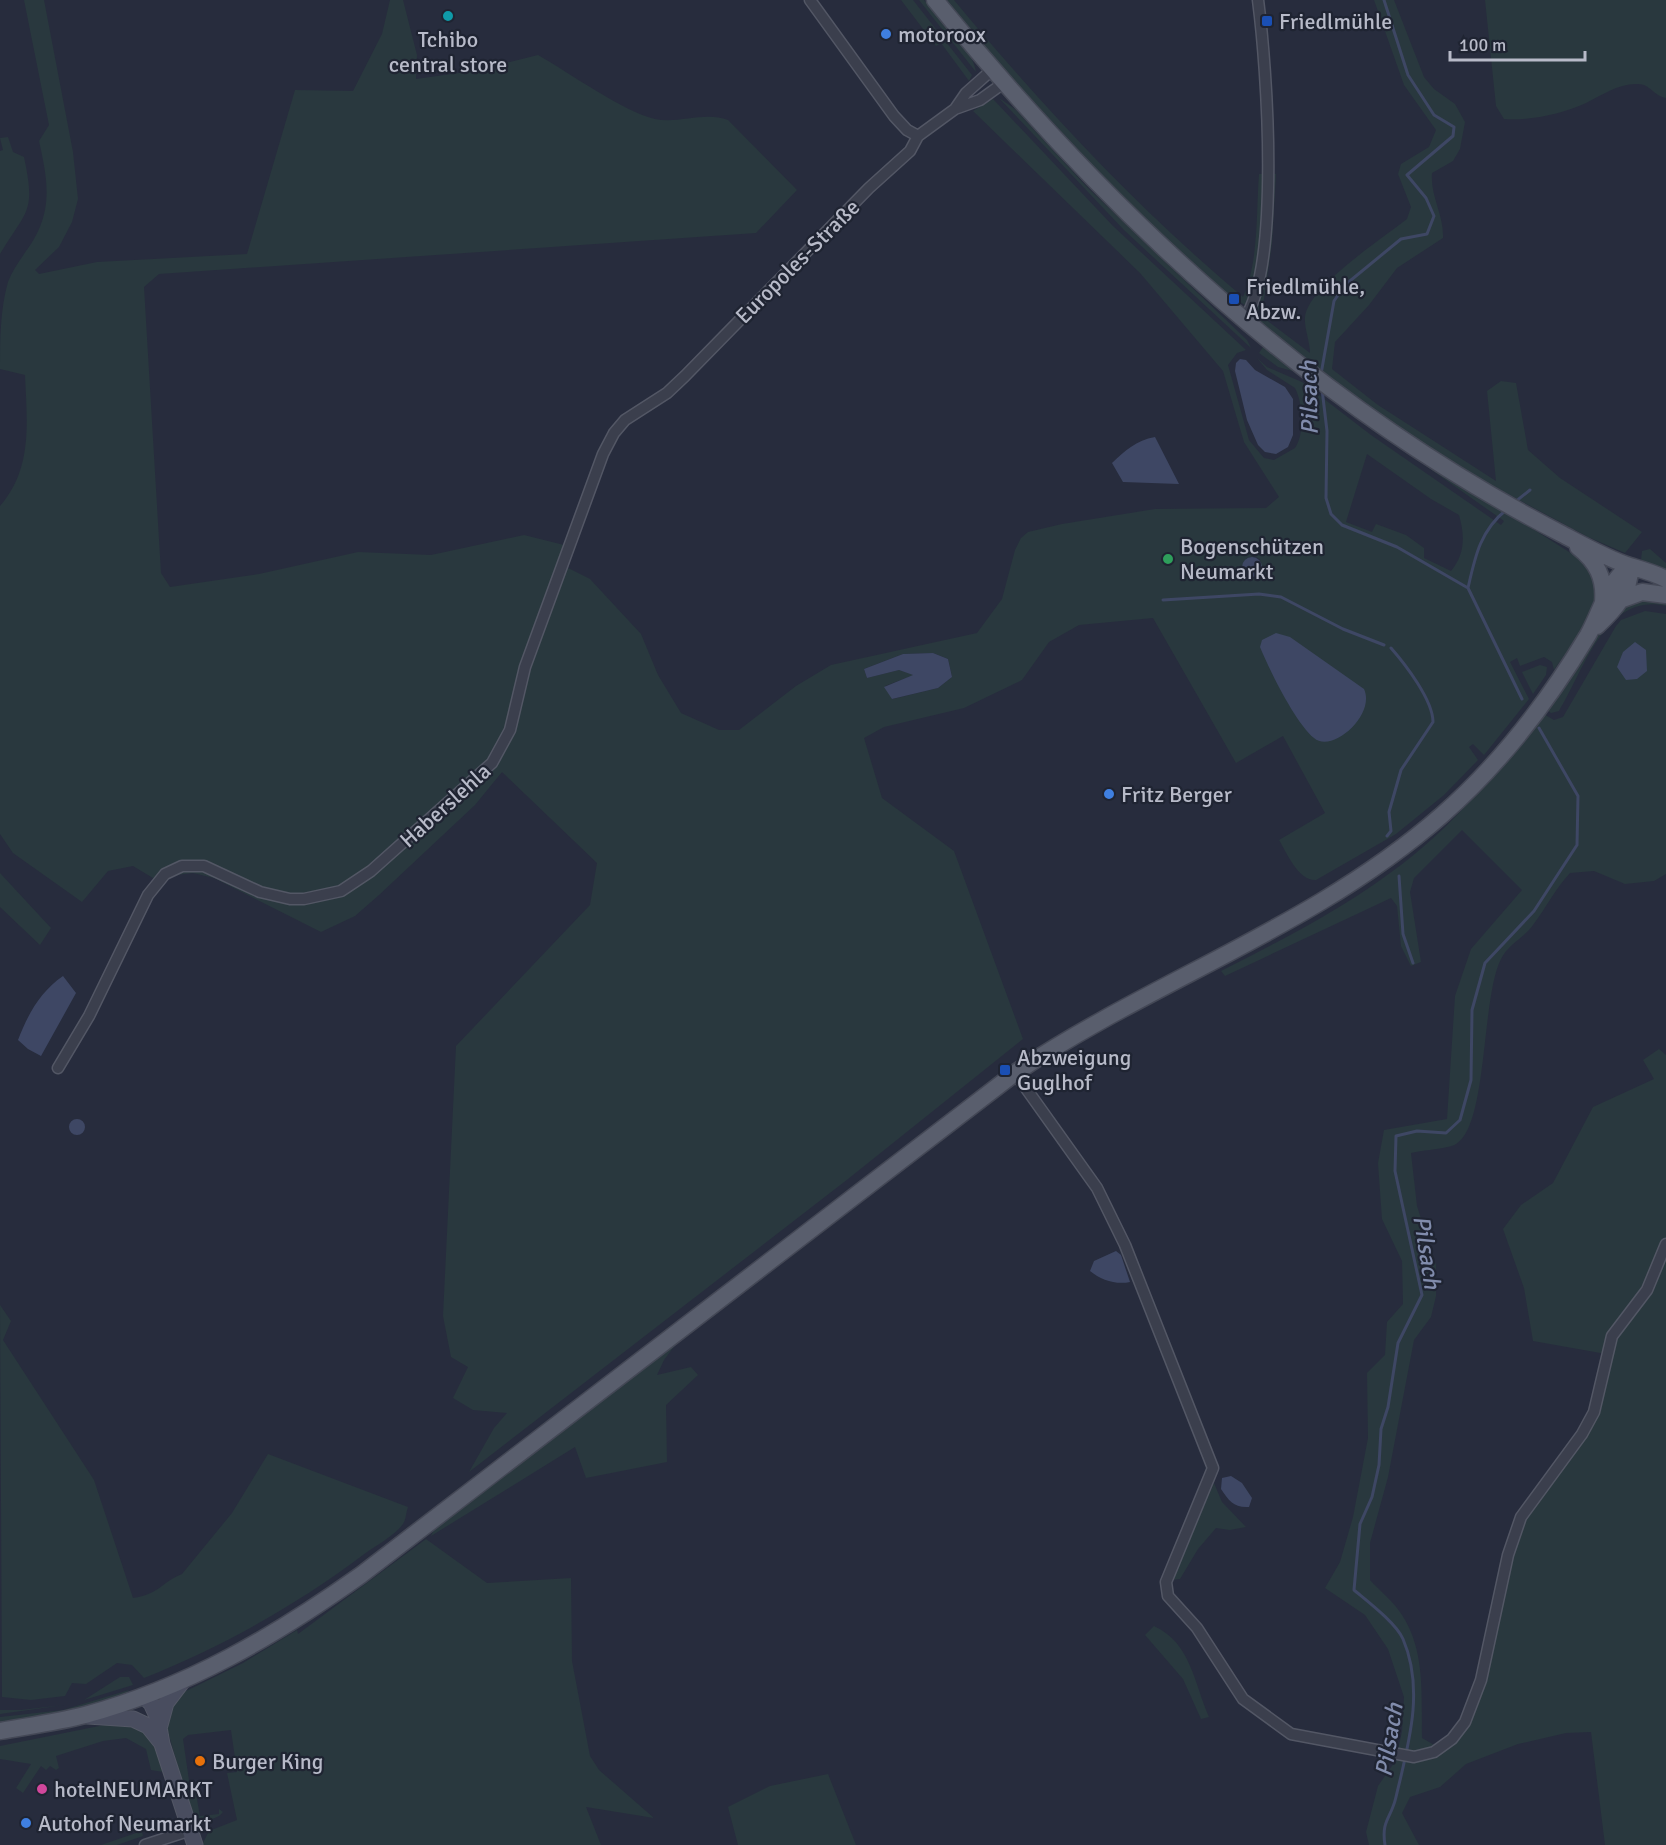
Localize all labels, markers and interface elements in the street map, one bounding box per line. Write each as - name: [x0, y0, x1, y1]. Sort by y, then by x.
- place label: Friedlmühle: [1279, 8, 1392, 35]
- marker: Tchibo central store: [441, 9, 455, 23]
- marker: Friedlmühle: [1260, 14, 1274, 28]
- place label: motoroox: [898, 21, 986, 48]
- scale bar: [1450, 24, 1585, 62]
- place label: Tchibo central store: [389, 26, 507, 78]
- marker: motoroox: [879, 27, 893, 41]
- text: 100 m: [1459, 34, 1506, 56]
- street label: Europoles-Straße: [730, 194, 865, 329]
- place label: Friedlmühle, Abzw.: [1246, 273, 1365, 325]
- marker: Friedlmühle, Abzw.: [1227, 292, 1241, 306]
- water label: Pilsach: [1293, 360, 1325, 435]
- place label: Bogenschützen Neumarkt: [1180, 533, 1324, 585]
- marker: Bogenschützen Neumarkt: [1161, 552, 1175, 566]
- street label: Haberslehla: [394, 757, 496, 853]
- place label: Fritz Berger: [1121, 781, 1232, 808]
- marker: Fritz Berger: [1102, 787, 1116, 801]
- place label: Abzweigung Guglhof: [1017, 1044, 1131, 1096]
- marker: Abzweigung Guglhof: [998, 1063, 1012, 1077]
- water label: Pilsach: [1406, 1213, 1448, 1292]
- water label: Pilsach: [1368, 1700, 1410, 1779]
- place label: Burger King: [212, 1748, 324, 1775]
- marker: Burger King: [193, 1754, 207, 1768]
- place label: hotelNEUMARKT: [54, 1776, 213, 1803]
- marker: hotelNEUMARKT: [35, 1782, 49, 1796]
- place label: Autohof Neumarkt: [38, 1810, 211, 1837]
- marker: Autohof Neumarkt: [19, 1816, 33, 1830]

